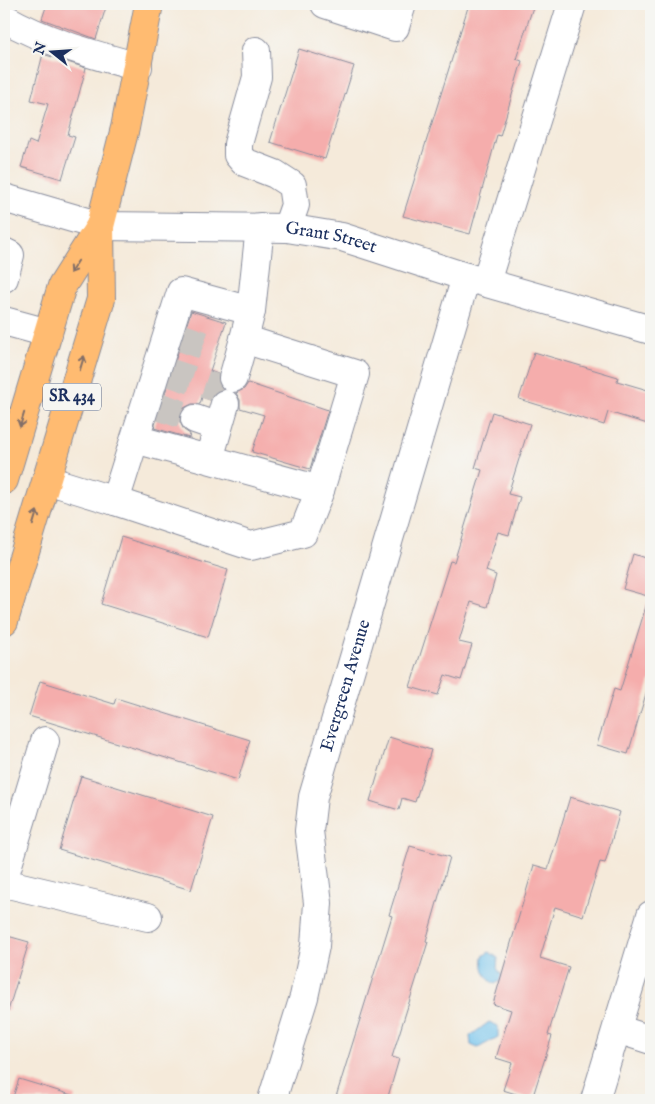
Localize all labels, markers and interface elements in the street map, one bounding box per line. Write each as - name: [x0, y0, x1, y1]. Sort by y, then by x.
- north arrow: [28, 28, 78, 78]
- text: N: [30, 40, 51, 58]
- street label: Grant Street: [284, 216, 380, 259]
- one-way arrow: [69, 259, 79, 273]
- one-way arrow: [77, 355, 87, 371]
- road number: SR 434: [43, 384, 101, 411]
- one-way arrow: [16, 411, 26, 427]
- one-way arrow: [31, 511, 41, 527]
- street label: Evergreen Avenue: [315, 617, 376, 754]

